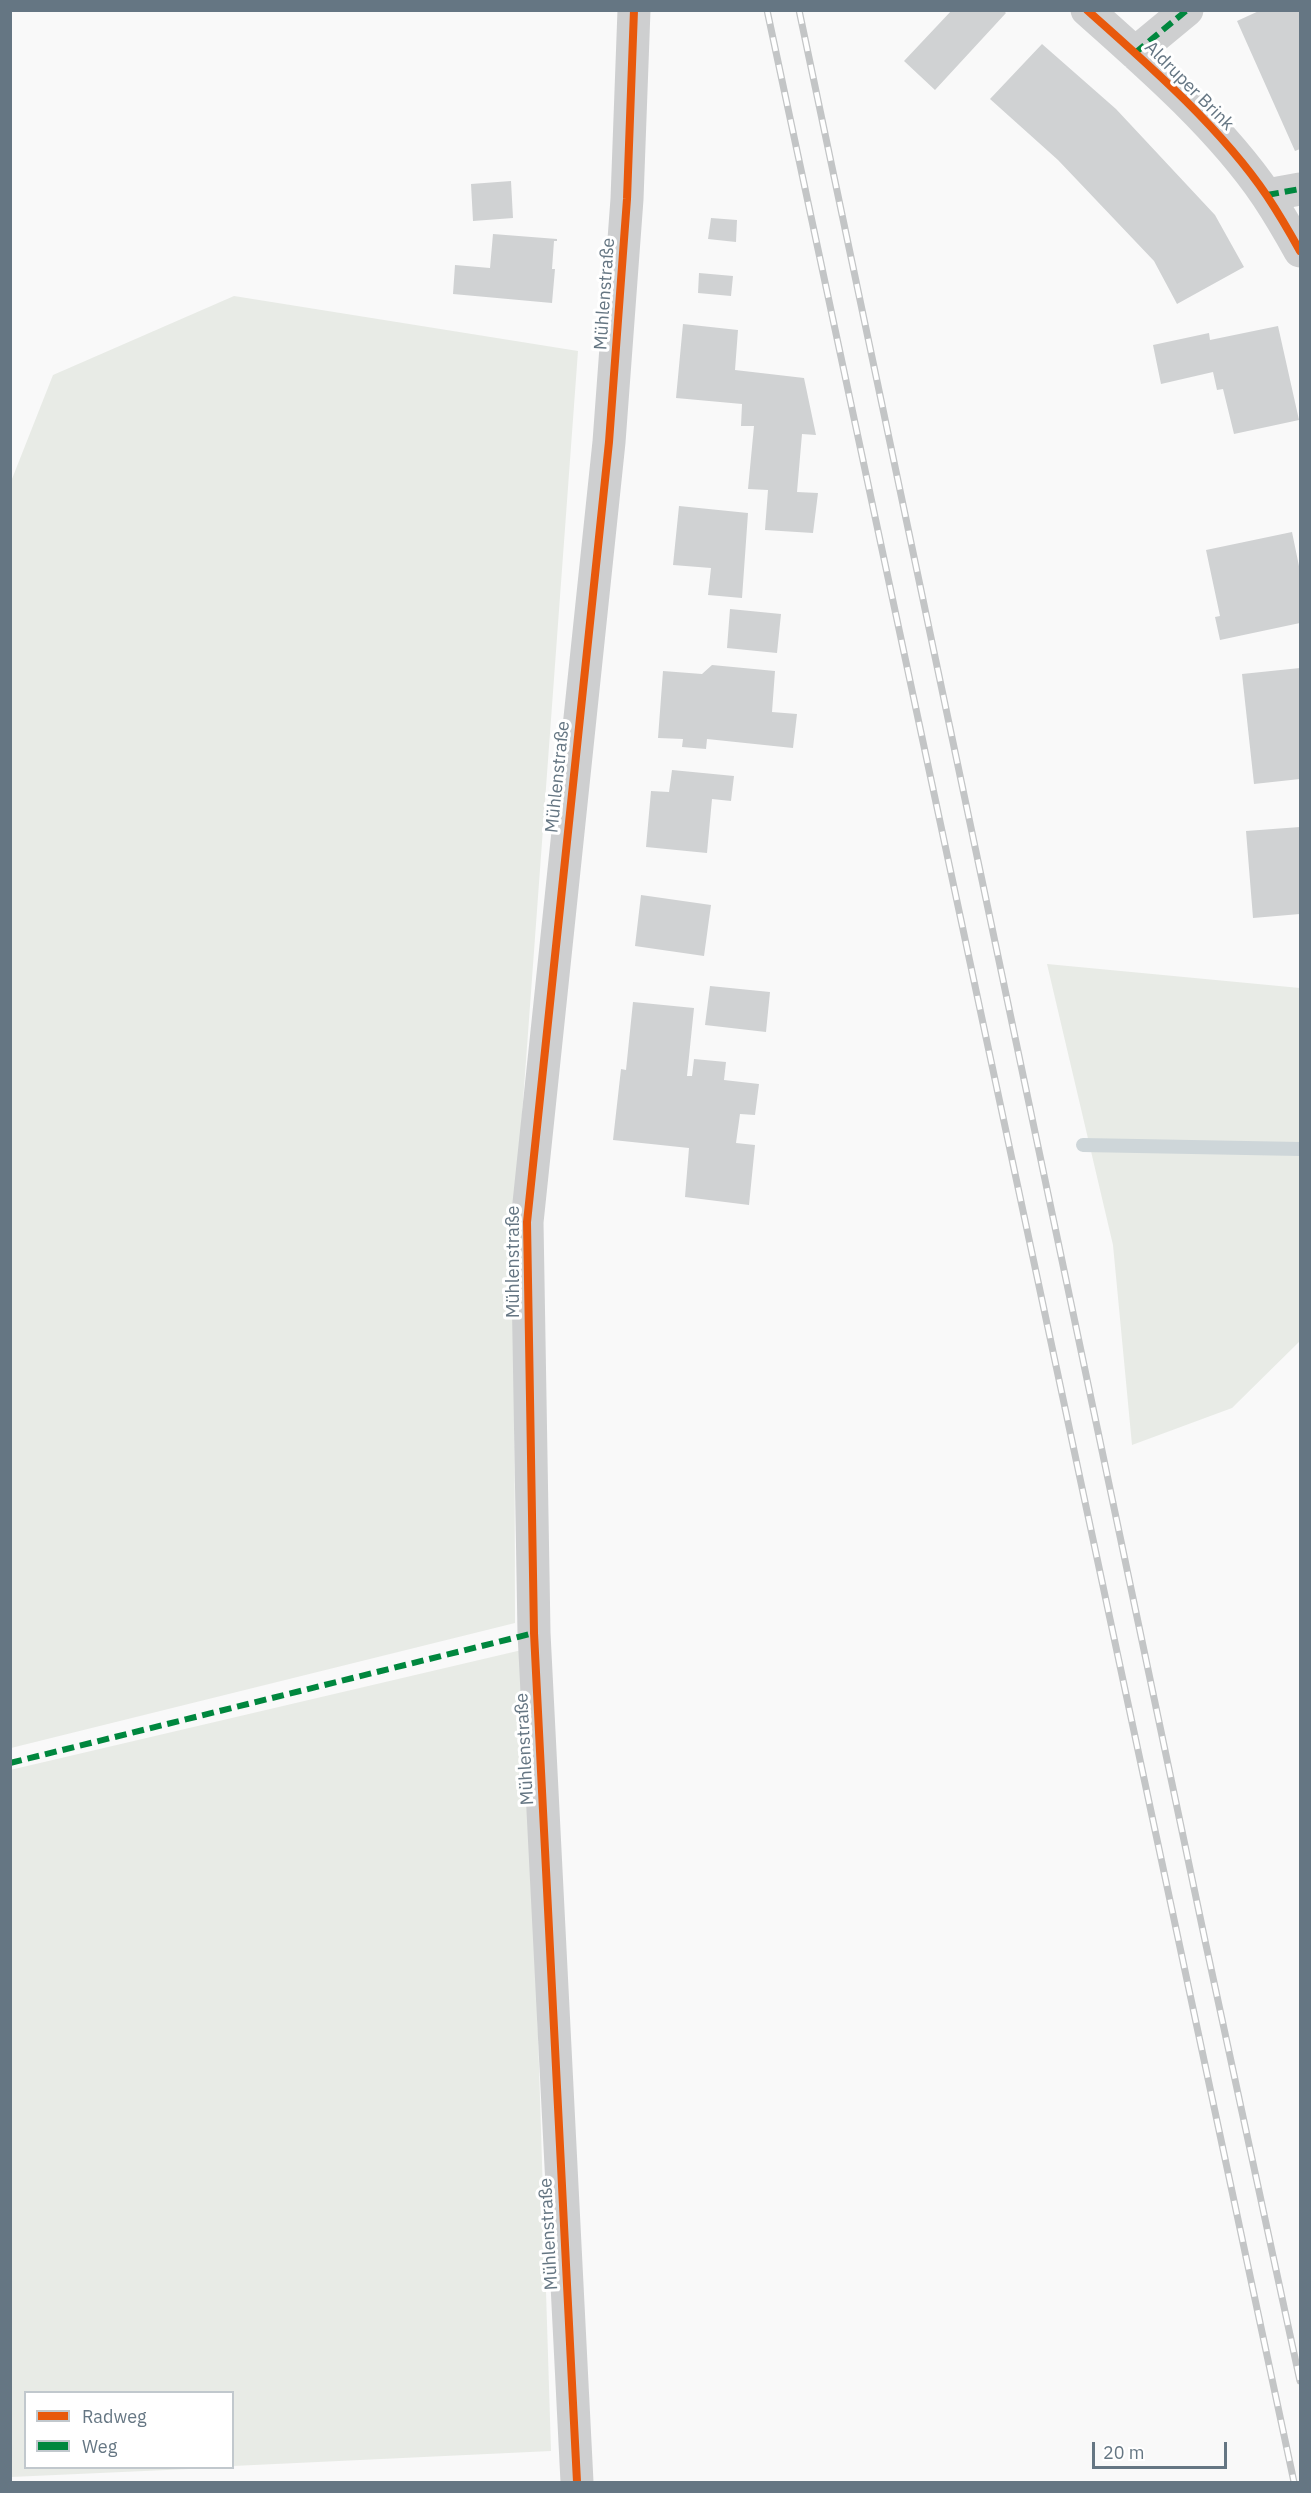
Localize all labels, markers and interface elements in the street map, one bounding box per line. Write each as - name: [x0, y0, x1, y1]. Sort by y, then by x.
- street label: Aldruper Brink: [1140, 37, 1238, 135]
- street label: Mühlenstraße: [590, 237, 620, 351]
- street label: Mühlenstraße: [541, 720, 575, 834]
- street label: Mühlenstraße: [503, 1206, 525, 1318]
- street label: Mühlenstraße: [511, 1692, 539, 1806]
- street label: Mühlenstraße: [535, 2177, 563, 2291]
- legend: [24, 2391, 234, 2469]
- text: Radweg: [82, 2405, 147, 2428]
- scale bar: [1095, 2430, 1230, 2468]
- text: Weg: [82, 2435, 117, 2458]
- text: 20 m: [1103, 2441, 1145, 2464]

